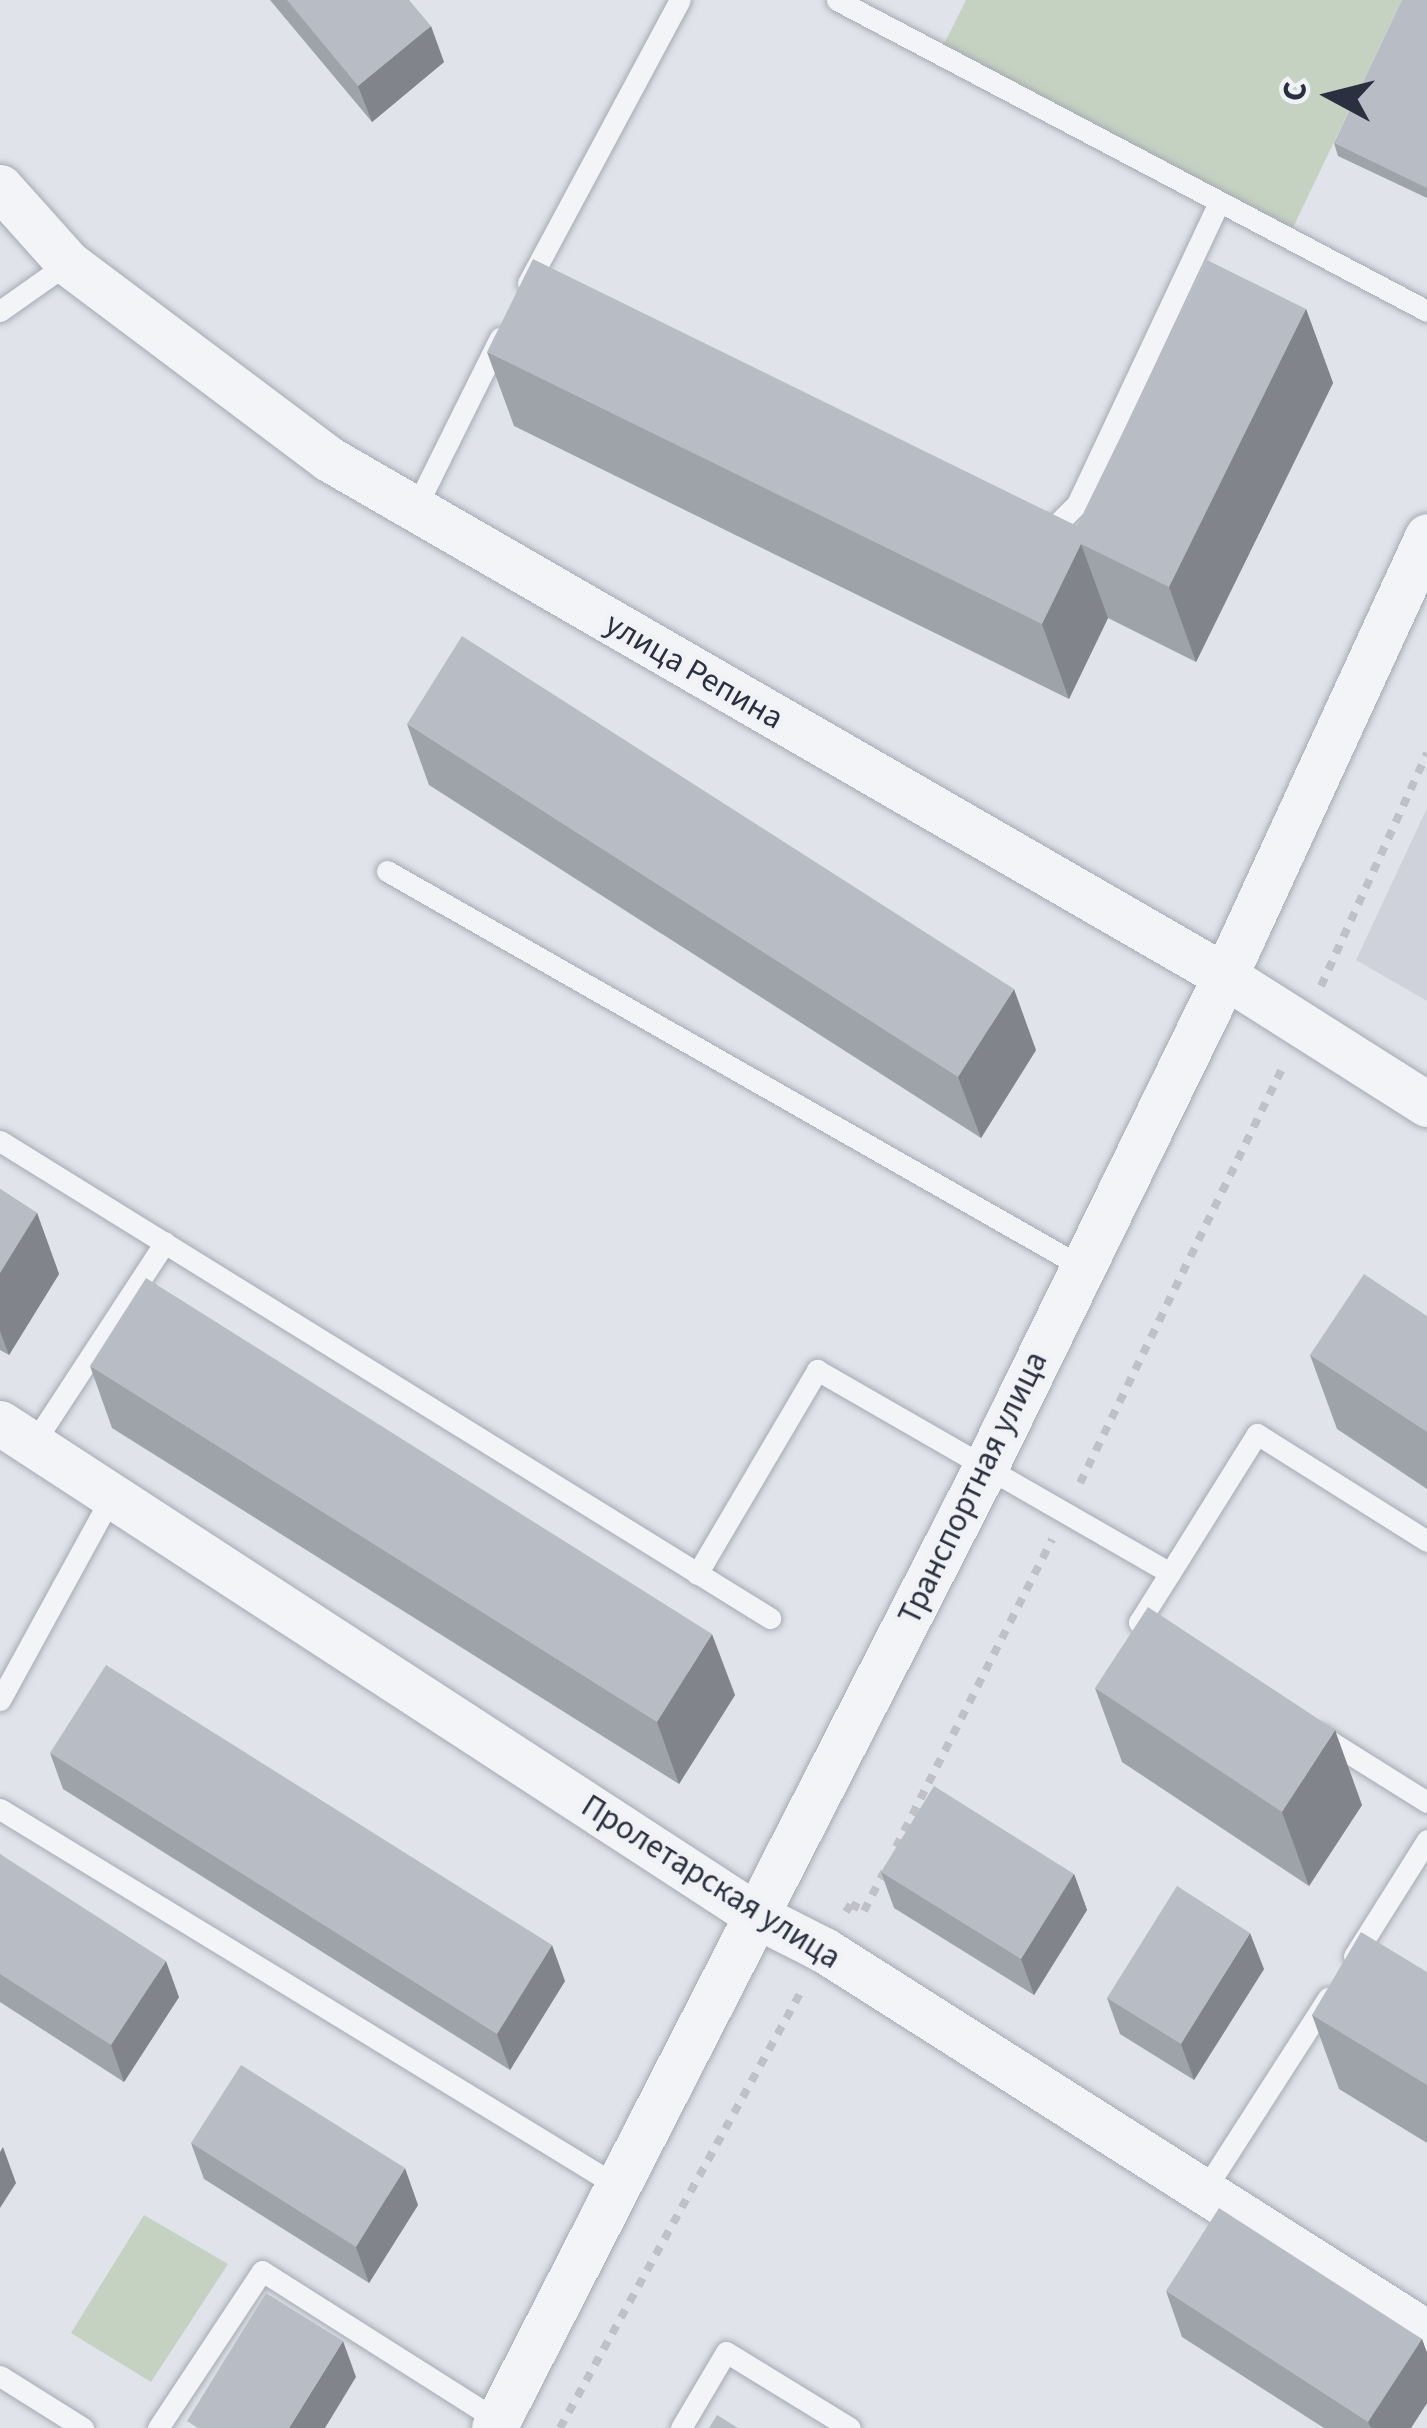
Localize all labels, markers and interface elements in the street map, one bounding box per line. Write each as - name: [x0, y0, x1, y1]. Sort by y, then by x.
- north arrow: [1271, 36, 1391, 156]
- text: С: [1270, 79, 1319, 104]
- street label: улица Репина: [598, 604, 790, 738]
- street label: Транспортная улица: [890, 1345, 1056, 1631]
- street label: Пролетарская улица: [574, 1786, 848, 1978]

